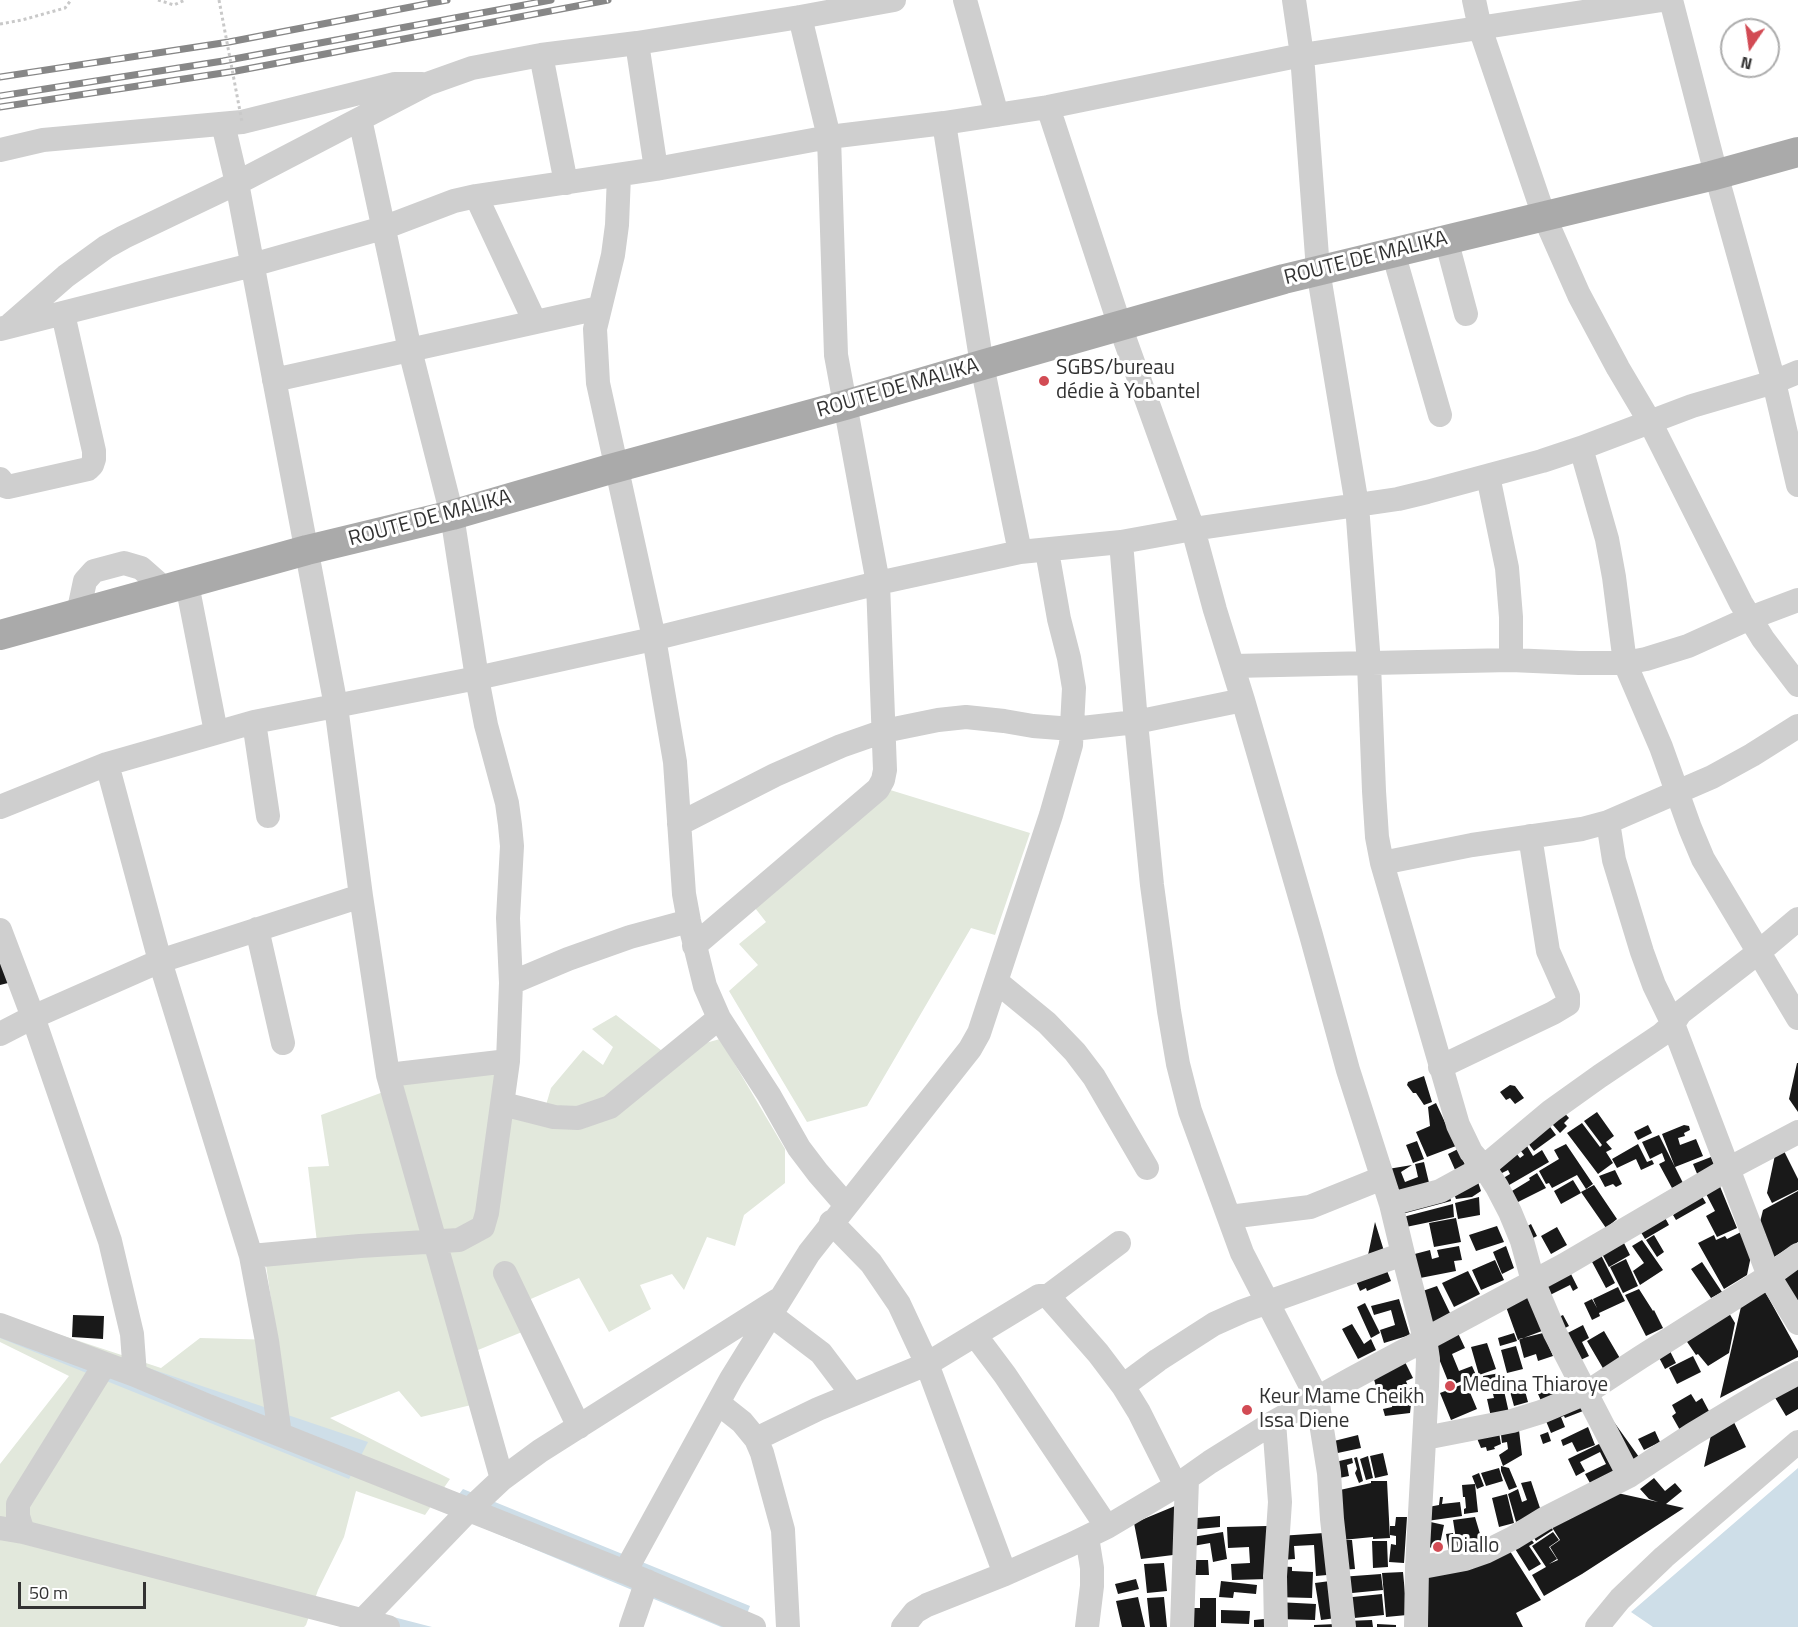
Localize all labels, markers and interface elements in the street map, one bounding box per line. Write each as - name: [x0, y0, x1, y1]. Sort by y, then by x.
- north arrow: [1720, 18, 1780, 78]
- text: N: [1738, 51, 1755, 77]
- street label: ROUTE DE MALIKA: [1282, 227, 1450, 291]
- street label: ROUTE DE MALIKA: [814, 354, 982, 424]
- place label: SGBS/bureau dédie à Yobantel: [1056, 356, 1200, 406]
- marker: SGBS/bureau dédie à Yobantel: [1037, 374, 1051, 388]
- street label: ROUTE DE MALIKA: [346, 485, 514, 553]
- place label: Medina Thiaroye: [1462, 1373, 1608, 1399]
- marker: Medina Thiaroye: [1443, 1379, 1457, 1393]
- place label: Keur Mame Cheikh Issa Diene: [1259, 1385, 1424, 1435]
- marker: Keur Mame Cheikh Issa Diene: [1240, 1403, 1254, 1417]
- place label: Diallo: [1450, 1534, 1499, 1560]
- marker: Diallo: [1431, 1540, 1445, 1554]
- scale bar: [21, 1570, 148, 1608]
- text: 50 m: [29, 1579, 68, 1606]

